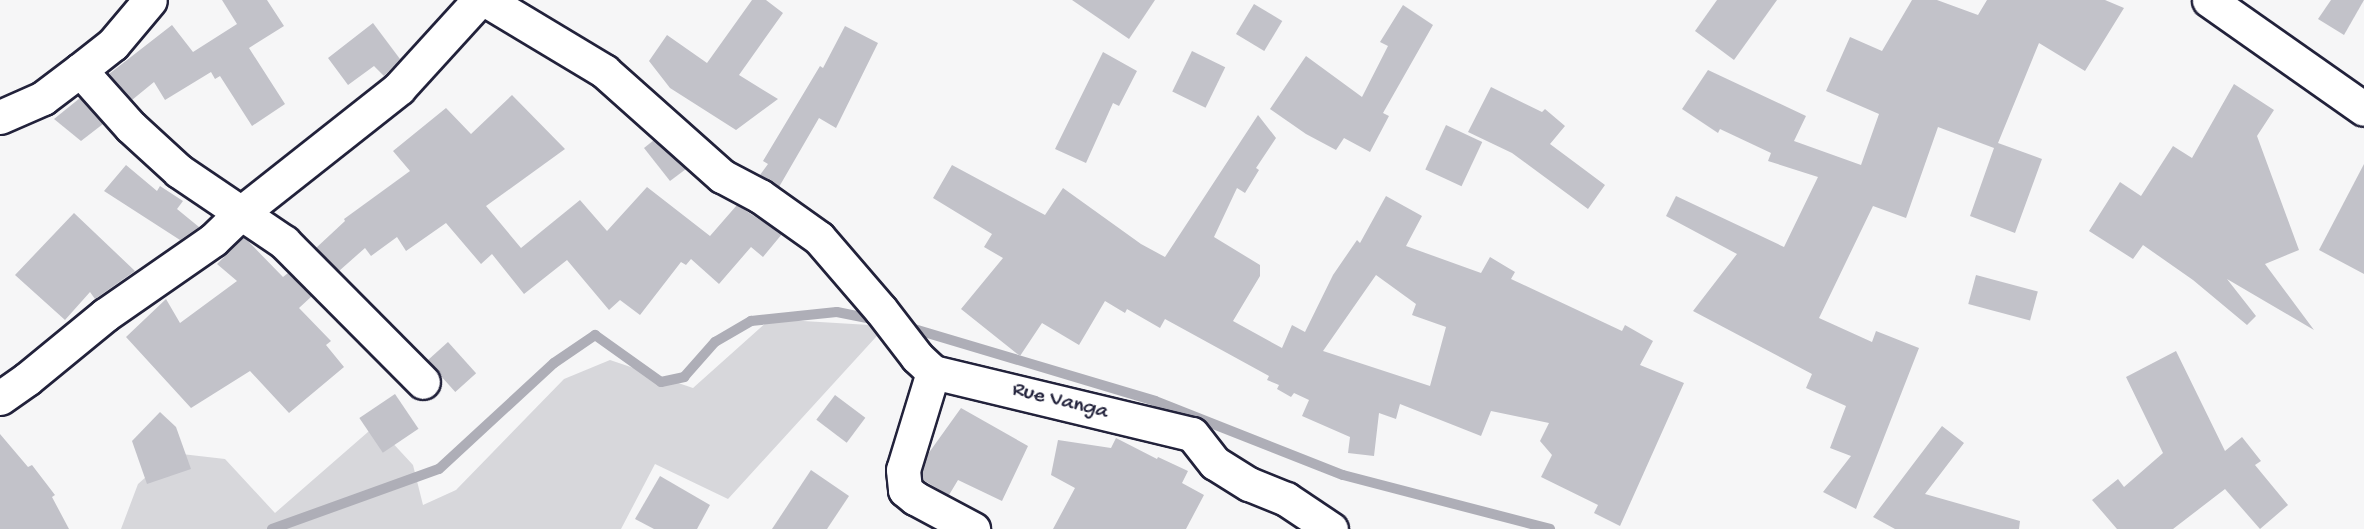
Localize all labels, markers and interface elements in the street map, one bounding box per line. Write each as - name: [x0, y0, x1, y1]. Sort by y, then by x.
- street label: Rue Vanga: [1009, 377, 1111, 427]

